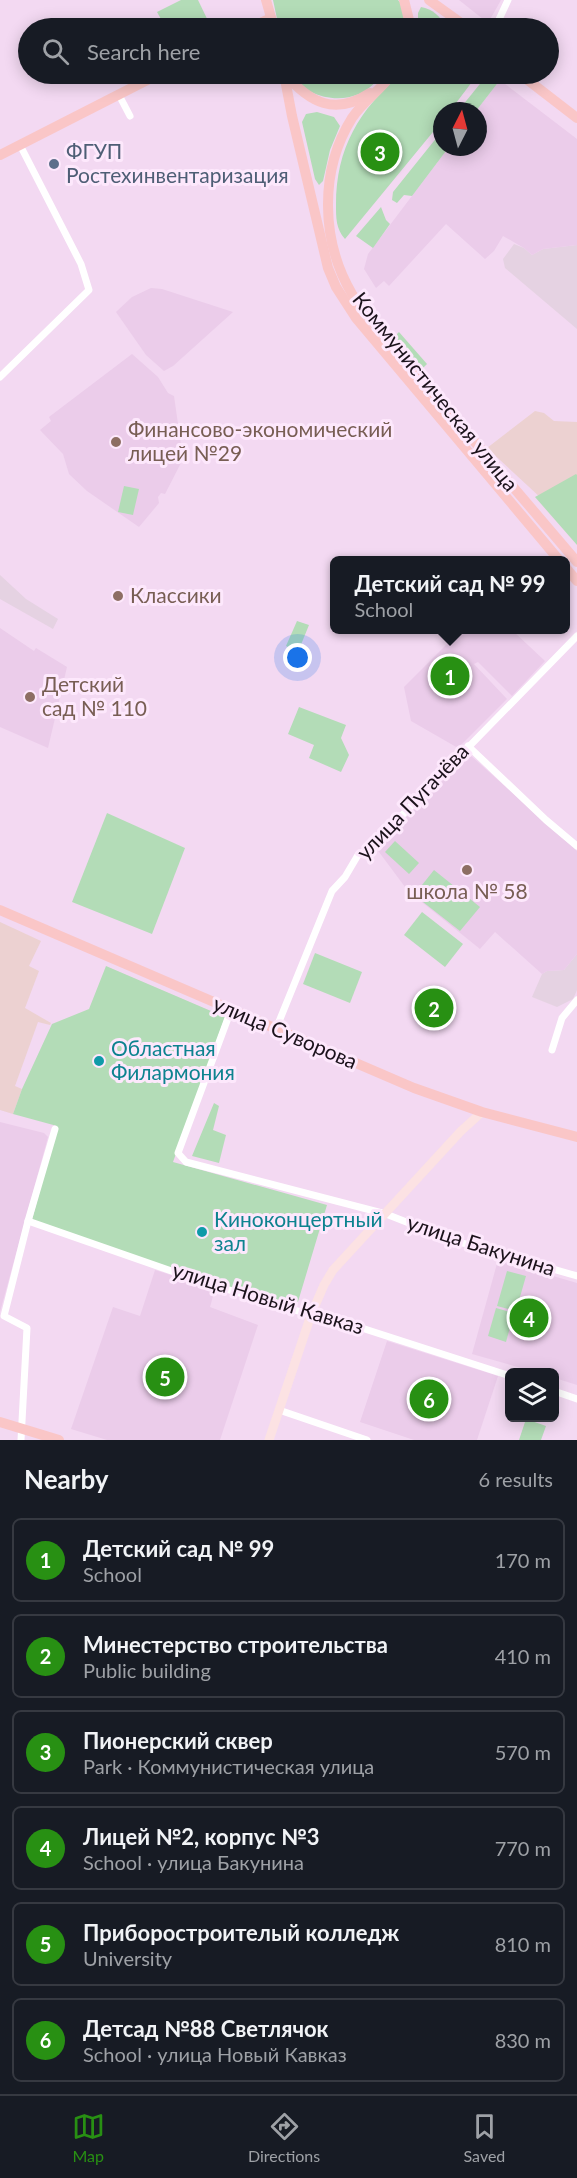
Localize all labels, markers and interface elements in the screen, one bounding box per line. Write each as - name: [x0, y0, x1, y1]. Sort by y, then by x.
- search box: [18, 18, 559, 84]
- icon: search: [39, 35, 72, 68]
- text: Search here: [87, 38, 200, 65]
- north arrow: [433, 102, 487, 156]
- pin: 3: [360, 130, 400, 174]
- place label: ФГУП Ростехинвентаризация: [66, 138, 289, 187]
- marker: ФГУП Ростехинвентаризация: [47, 157, 61, 171]
- street label: Коммунистическая улица: [348, 287, 524, 496]
- place label: Финансово-экономический лицей №29: [128, 416, 392, 465]
- marker: Финансово-экономический лицей №29: [109, 435, 123, 449]
- popup: [330, 556, 570, 634]
- text: Детский сад № 99: [354, 570, 546, 597]
- place label: Классики: [130, 582, 222, 607]
- marker: Классики: [111, 589, 125, 603]
- text: School: [354, 597, 413, 621]
- your location: [283, 643, 312, 672]
- pin: 1: [430, 654, 470, 698]
- place label: Детский сад № 110: [42, 671, 147, 720]
- marker: Детский сад № 110: [23, 690, 37, 704]
- street label: улица Пугачёва: [351, 738, 473, 864]
- marker: школа № 58: [460, 863, 474, 877]
- place label: школа № 58: [406, 878, 528, 903]
- pin: 2: [414, 986, 454, 1030]
- street label: улица Суворова: [210, 990, 361, 1073]
- place label: Областная Филармония: [111, 1035, 235, 1084]
- marker: Областная Филармония: [92, 1054, 106, 1068]
- place label: Киноконцертный зал: [214, 1206, 383, 1255]
- street label: улица Бакунина: [404, 1209, 559, 1280]
- marker: Киноконцертный зал: [195, 1225, 209, 1239]
- street label: улица Новый Кавказ: [170, 1257, 367, 1339]
- pin: 4: [510, 1296, 548, 1340]
- pin: 5: [146, 1354, 184, 1400]
- map controls: [505, 1368, 559, 1422]
- button: layers: [505, 1368, 559, 1422]
- pin: 6: [410, 1376, 448, 1422]
- text: Nearby: [24, 1463, 109, 1495]
- text: 6 results: [478, 1467, 553, 1491]
- text: Детский сад № 99: [83, 1535, 274, 1562]
- text: 1: [40, 1548, 51, 1572]
- text: 170 m: [495, 1548, 551, 1572]
- text: School: [83, 1562, 142, 1586]
- text: Минестерство строительства: [83, 1631, 388, 1658]
- text: 2: [40, 1644, 51, 1668]
- text: 410 m: [495, 1644, 551, 1668]
- text: Public building: [83, 1658, 211, 1682]
- text: Пионерский сквер: [83, 1727, 273, 1754]
- text: 3: [40, 1740, 51, 1764]
- text: 570 m: [495, 1740, 551, 1764]
- text: Park · Коммунистическая улица: [83, 1754, 374, 1778]
- text: Лицей №2, корпус №3: [83, 1823, 320, 1850]
- text: 4: [40, 1836, 51, 1860]
- text: 770 m: [495, 1836, 551, 1860]
- text: School · улица Бакунина: [83, 1850, 304, 1874]
- text: Приборостроителый колледж: [83, 1919, 399, 1946]
- text: 5: [40, 1932, 51, 1956]
- text: 810 m: [495, 1932, 551, 1956]
- text: University: [83, 1946, 172, 1970]
- text: Детсад №88 Светлячок: [83, 2015, 329, 2042]
- text: 6: [40, 2028, 51, 2052]
- text: 830 m: [495, 2028, 551, 2052]
- text: School · улица Новый Кавказ: [83, 2042, 347, 2066]
- tab: Map: [72, 2110, 105, 2165]
- tab: Directions: [248, 2110, 320, 2165]
- tab: Saved: [464, 2110, 505, 2165]

